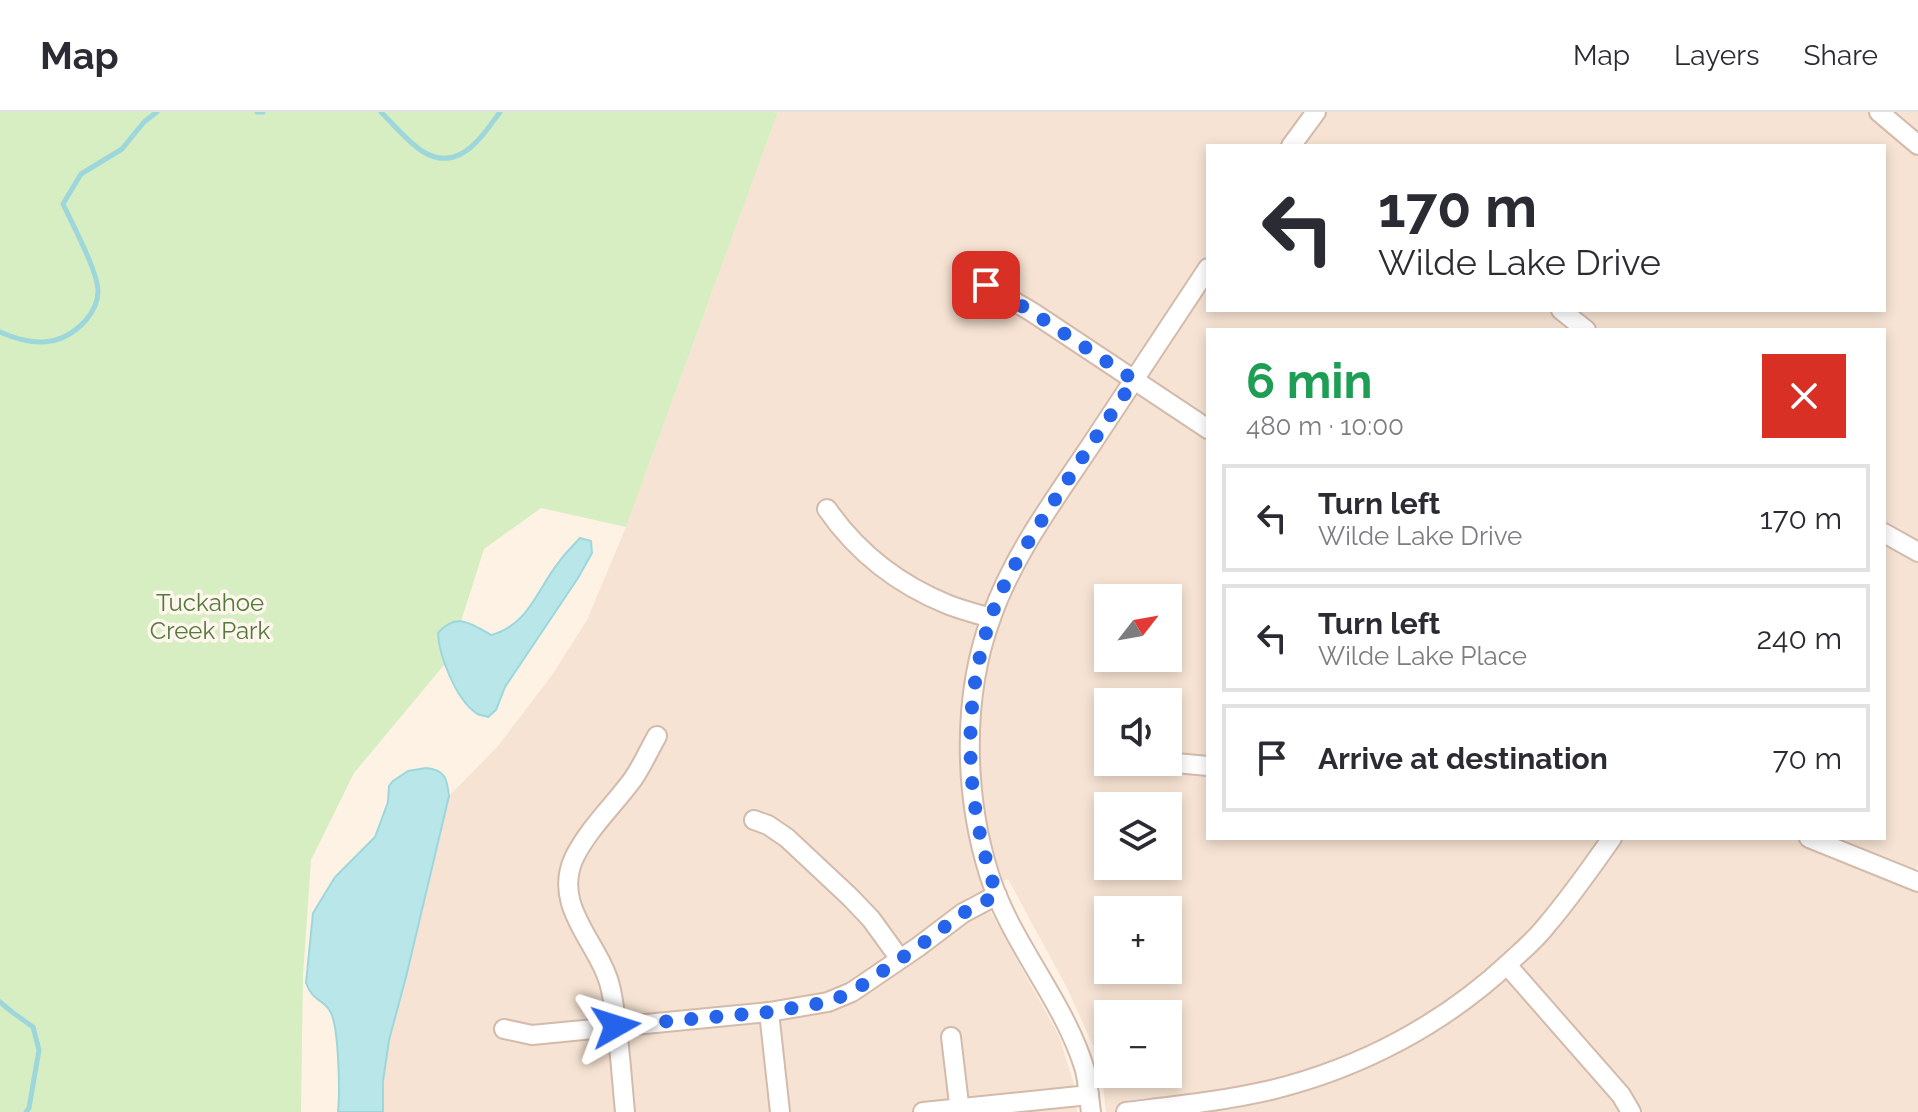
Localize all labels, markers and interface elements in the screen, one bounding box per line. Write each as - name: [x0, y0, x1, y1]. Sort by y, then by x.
- text: Map: [40, 33, 119, 78]
- text: Map: [1573, 39, 1630, 72]
- text: Layers: [1674, 39, 1760, 72]
- text: Share: [1804, 39, 1878, 72]
- text: 170 m: [1378, 174, 1537, 240]
- icon: left: [1246, 176, 1350, 280]
- text: Wilde Lake Drive: [1378, 241, 1661, 283]
- pin: [952, 251, 1020, 319]
- icon: arrive: [964, 263, 1008, 307]
- text: 6 min: [1246, 353, 1373, 409]
- button: close: [1762, 354, 1846, 438]
- text: 480 m · 10:00: [1246, 411, 1404, 441]
- text: Turn left: [1318, 486, 1440, 521]
- icon: left: [1250, 496, 1294, 540]
- text: 170 m: [1760, 501, 1842, 536]
- text: Wilde Lake Drive: [1318, 521, 1522, 551]
- north arrow: [1094, 584, 1182, 672]
- map controls: [1094, 584, 1182, 1088]
- park label: Tuckahoe Creek Park: [150, 588, 271, 645]
- text: Turn left: [1318, 606, 1440, 641]
- icon: left: [1250, 616, 1294, 660]
- text: 240 m: [1756, 621, 1842, 656]
- text: Wilde Lake Place: [1318, 641, 1527, 671]
- button: sound: [1094, 688, 1182, 776]
- icon: arrive: [1250, 736, 1294, 780]
- text: Arrive at destination: [1318, 741, 1608, 776]
- text: 70 m: [1772, 741, 1842, 776]
- button: layers: [1094, 792, 1182, 880]
- button: +: [1094, 896, 1182, 984]
- position arrow: [574, 984, 658, 1068]
- button: −: [1094, 1000, 1182, 1088]

